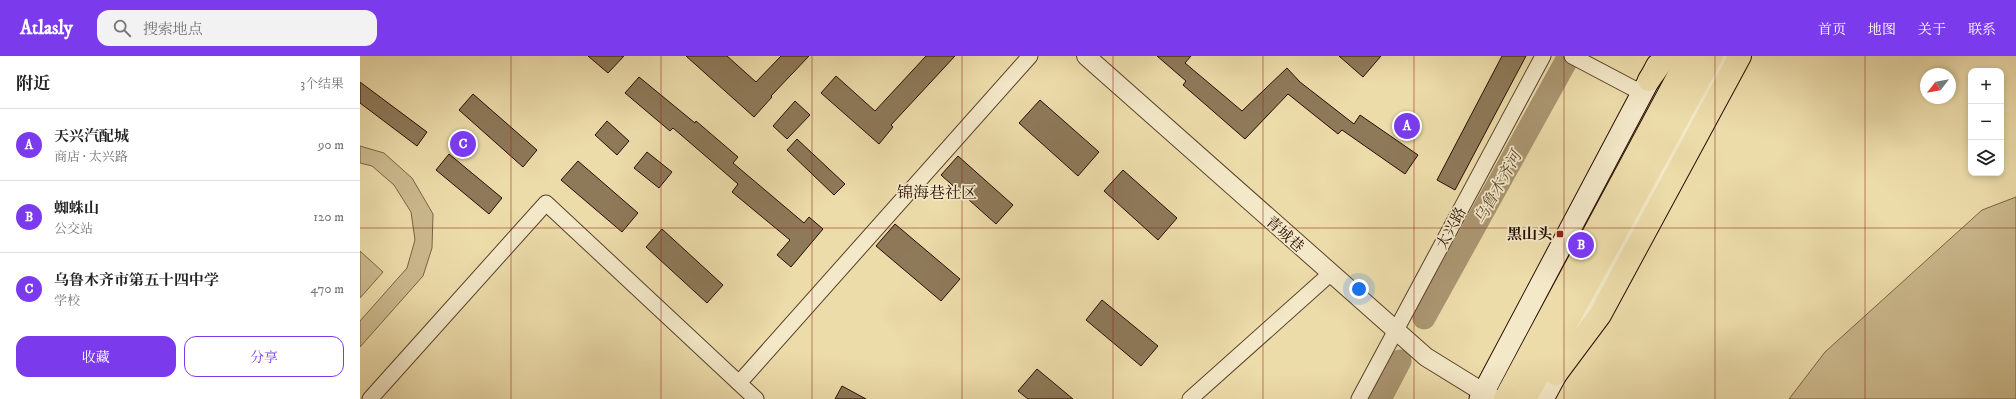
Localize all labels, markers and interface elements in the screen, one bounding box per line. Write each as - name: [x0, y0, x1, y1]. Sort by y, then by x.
- search box: [97, 10, 377, 46]
- text: Atlasly: [20, 17, 73, 40]
- icon: search: [111, 17, 133, 39]
- text: 搜索地点: [143, 20, 203, 39]
- text: 首页: [1818, 21, 1846, 39]
- text: 地图: [1868, 21, 1896, 39]
- text: 关于: [1918, 21, 1946, 39]
- text: 联系: [1968, 21, 1996, 39]
- north arrow: [1920, 68, 1956, 104]
- map controls: [1968, 68, 2004, 176]
- button: +: [1968, 68, 2004, 104]
- text: 附近: [16, 73, 50, 95]
- text: 3个结果: [300, 76, 344, 92]
- button: −: [1968, 104, 2004, 140]
- pin: A: [1394, 111, 1420, 141]
- text: 天兴汽配城: [54, 127, 129, 146]
- pin: C: [450, 129, 476, 159]
- text: A: [25, 137, 33, 153]
- text: 90 m: [318, 137, 344, 153]
- button: layers: [1968, 140, 2004, 176]
- water label: 乌鲁木齐河: [1470, 145, 1527, 227]
- text: 商店 · 太兴路: [54, 149, 128, 165]
- district label: 锦海巷社区: [897, 183, 977, 203]
- text: 蜘蛛山: [54, 199, 99, 218]
- street label: 太兴路: [1432, 204, 1470, 253]
- text: B: [25, 209, 33, 225]
- text: 120 m: [313, 209, 344, 225]
- street label: 青城巷: [1262, 212, 1308, 256]
- text: 公交站: [54, 221, 93, 237]
- place label: 黑山头: [1507, 225, 1552, 244]
- marker: 黑山头: [1555, 229, 1565, 239]
- pin: B: [1568, 230, 1594, 260]
- text: 乌鲁木齐市第五十四中学: [54, 271, 219, 290]
- your location: [1349, 279, 1369, 299]
- text: C: [25, 281, 33, 297]
- text: 470 m: [311, 281, 344, 297]
- text: 学校: [54, 293, 80, 309]
- button: 收藏: [16, 336, 176, 377]
- button: 分享: [184, 336, 344, 377]

